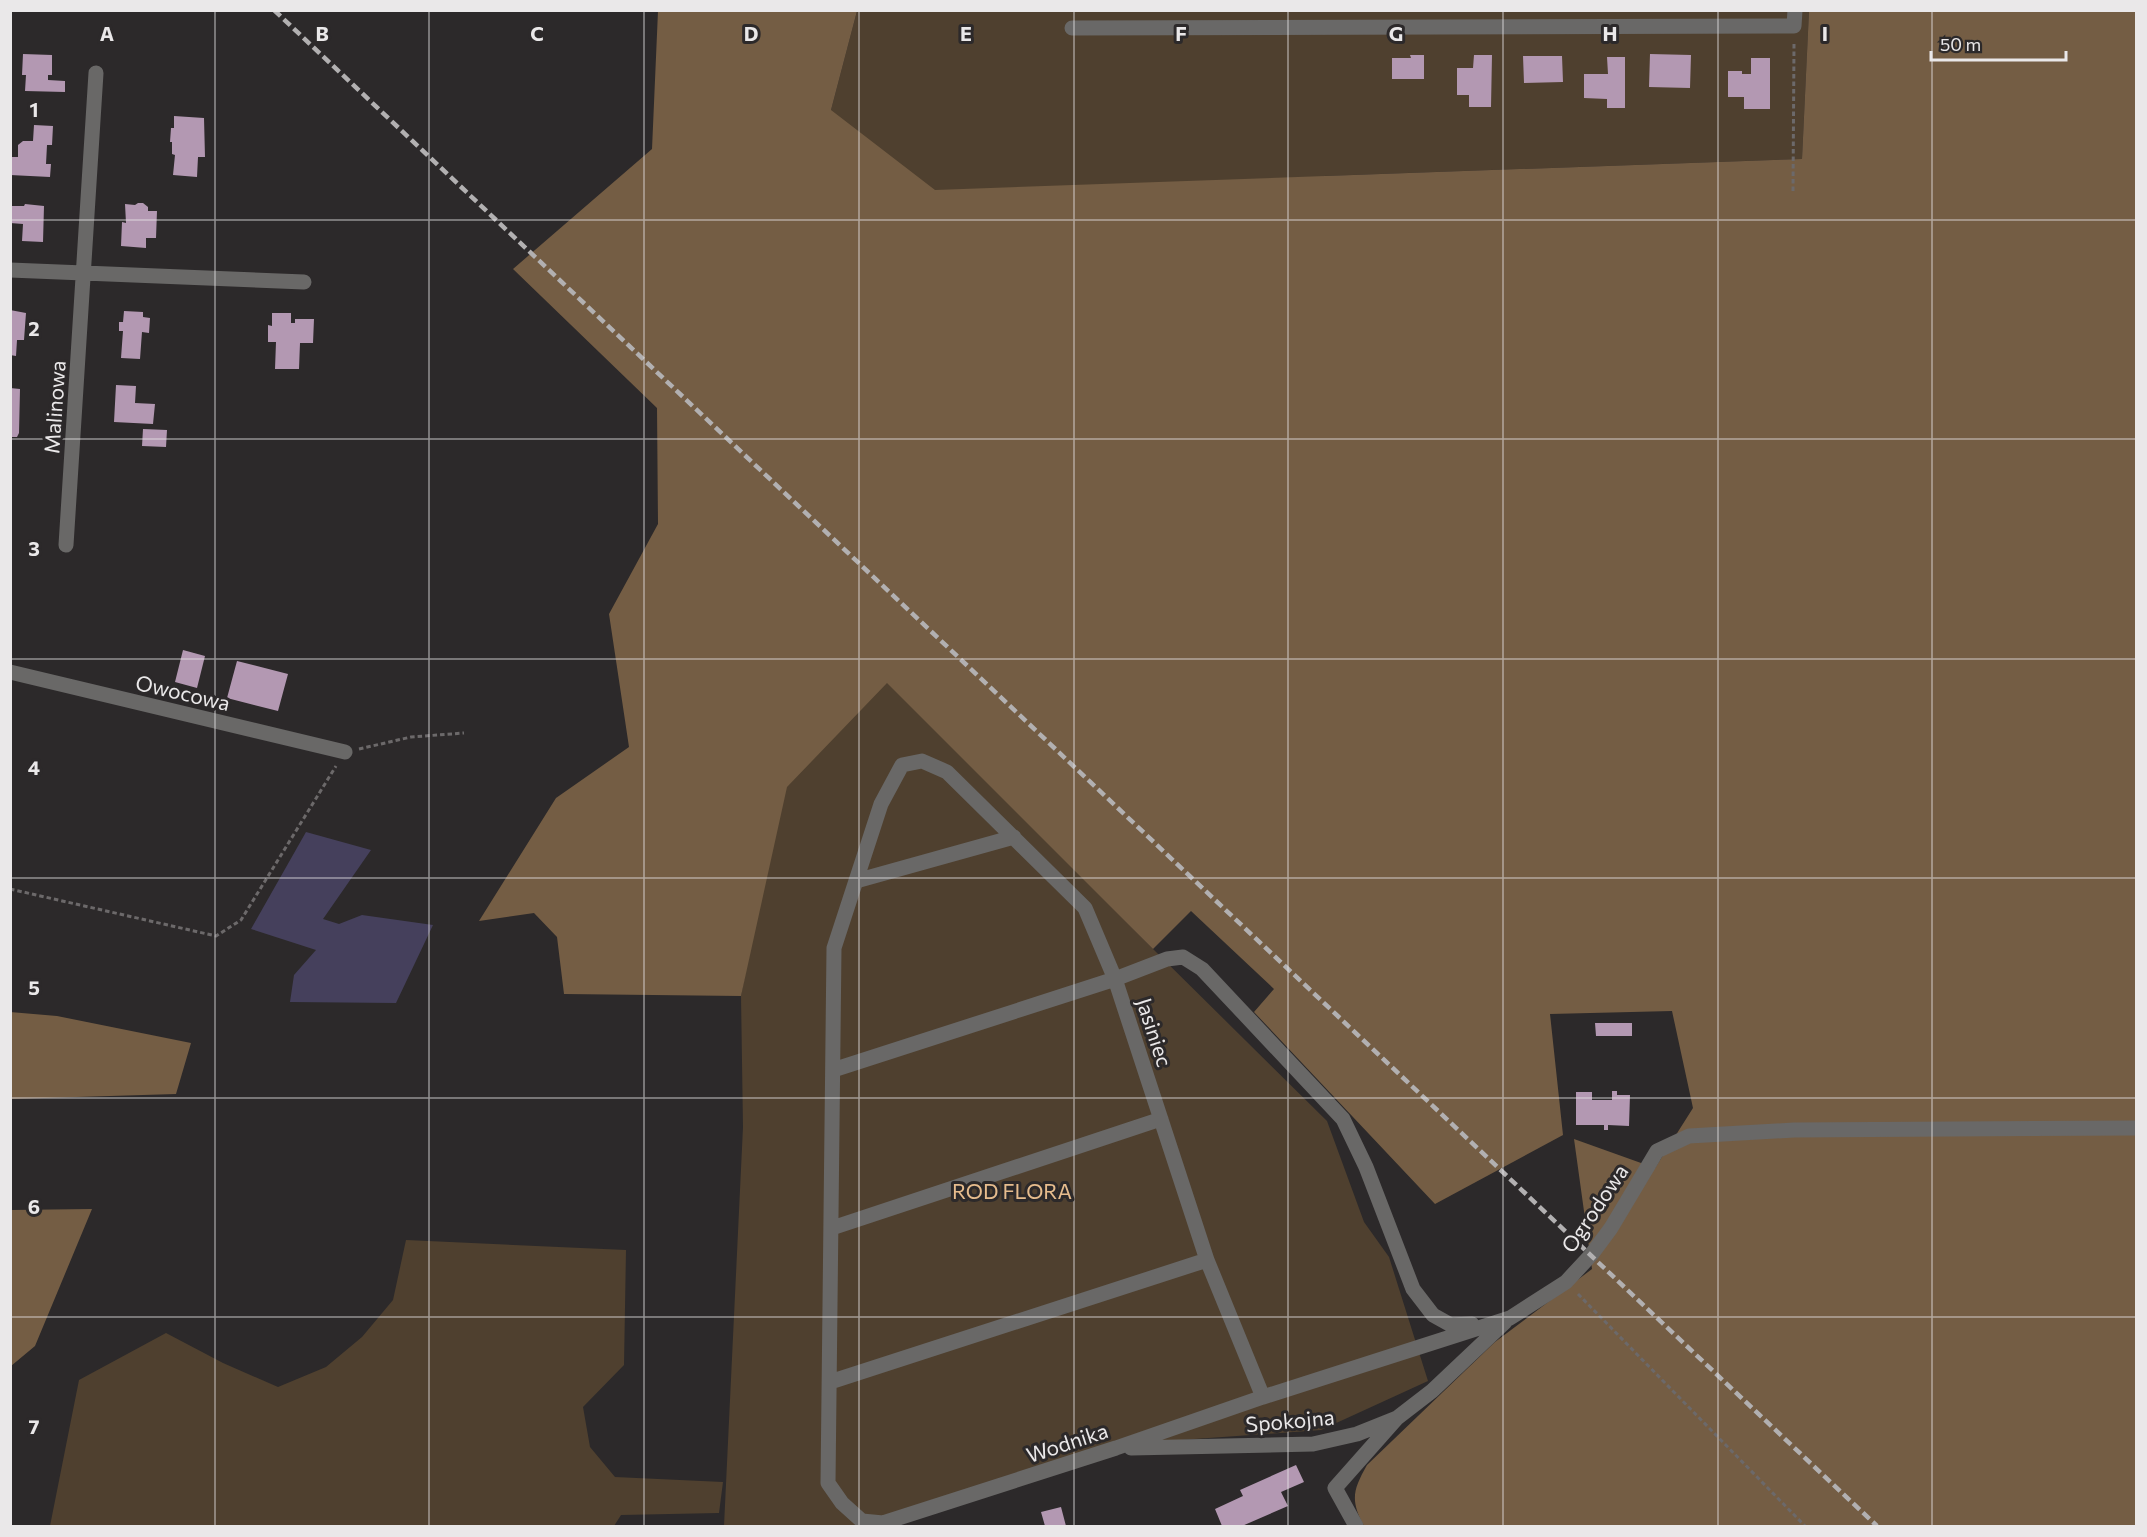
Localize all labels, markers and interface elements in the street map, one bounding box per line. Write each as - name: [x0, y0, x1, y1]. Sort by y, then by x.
- text: A: [100, 21, 114, 45]
- text: B: [315, 21, 329, 45]
- text: C: [530, 21, 544, 45]
- text: D: [744, 21, 758, 45]
- text: E: [960, 21, 972, 45]
- text: F: [1175, 21, 1187, 45]
- text: G: [1389, 21, 1403, 45]
- text: H: [1603, 21, 1618, 45]
- text: I: [1822, 21, 1828, 45]
- scale bar: [1931, 24, 2066, 62]
- text: 50 m: [1940, 33, 1981, 55]
- text: 1: [29, 97, 39, 121]
- text: 2: [28, 316, 40, 340]
- street label: Malinowa: [38, 360, 70, 454]
- text: 3: [28, 536, 40, 560]
- street label: Owocowa: [133, 669, 233, 715]
- text: 4: [28, 755, 40, 779]
- text: 5: [28, 975, 40, 999]
- street label: Jasiniec: [1132, 994, 1178, 1070]
- street label: Ogrodowa: [1555, 1159, 1633, 1257]
- park label: ROD FLORA: [952, 1178, 1072, 1203]
- text: 6: [28, 1194, 40, 1218]
- street label: Spokojna: [1245, 1404, 1335, 1436]
- text: 7: [29, 1414, 40, 1438]
- street label: Wodnika: [1023, 1417, 1111, 1467]

